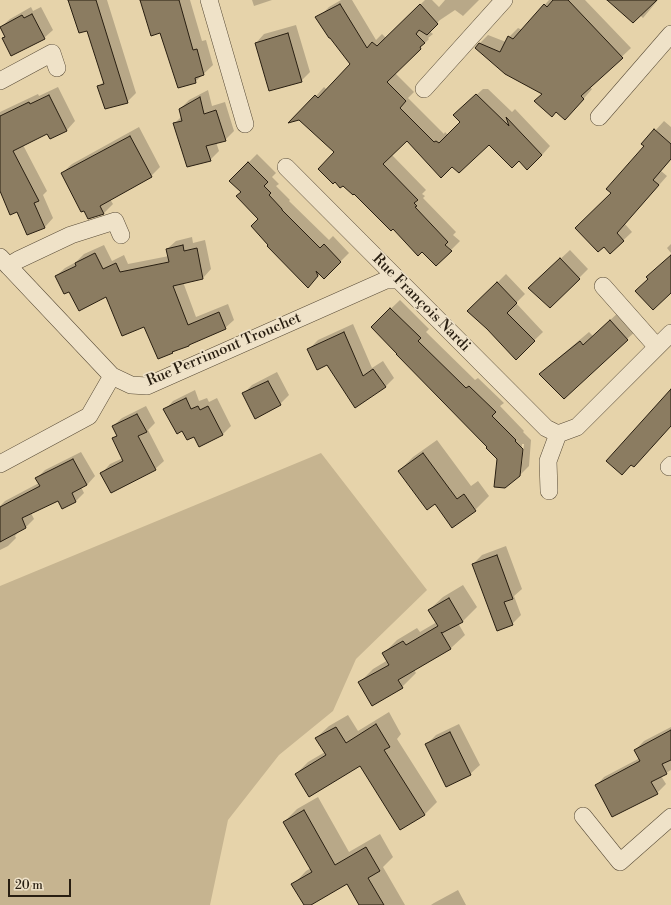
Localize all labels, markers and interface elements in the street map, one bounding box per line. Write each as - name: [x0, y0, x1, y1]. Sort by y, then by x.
- street label: Rue François Nardi: [368, 250, 474, 356]
- street label: Rue Perrimont Trouchet: [144, 309, 304, 391]
- scale bar: [10, 871, 73, 897]
- text: 20 m: [15, 878, 43, 893]

